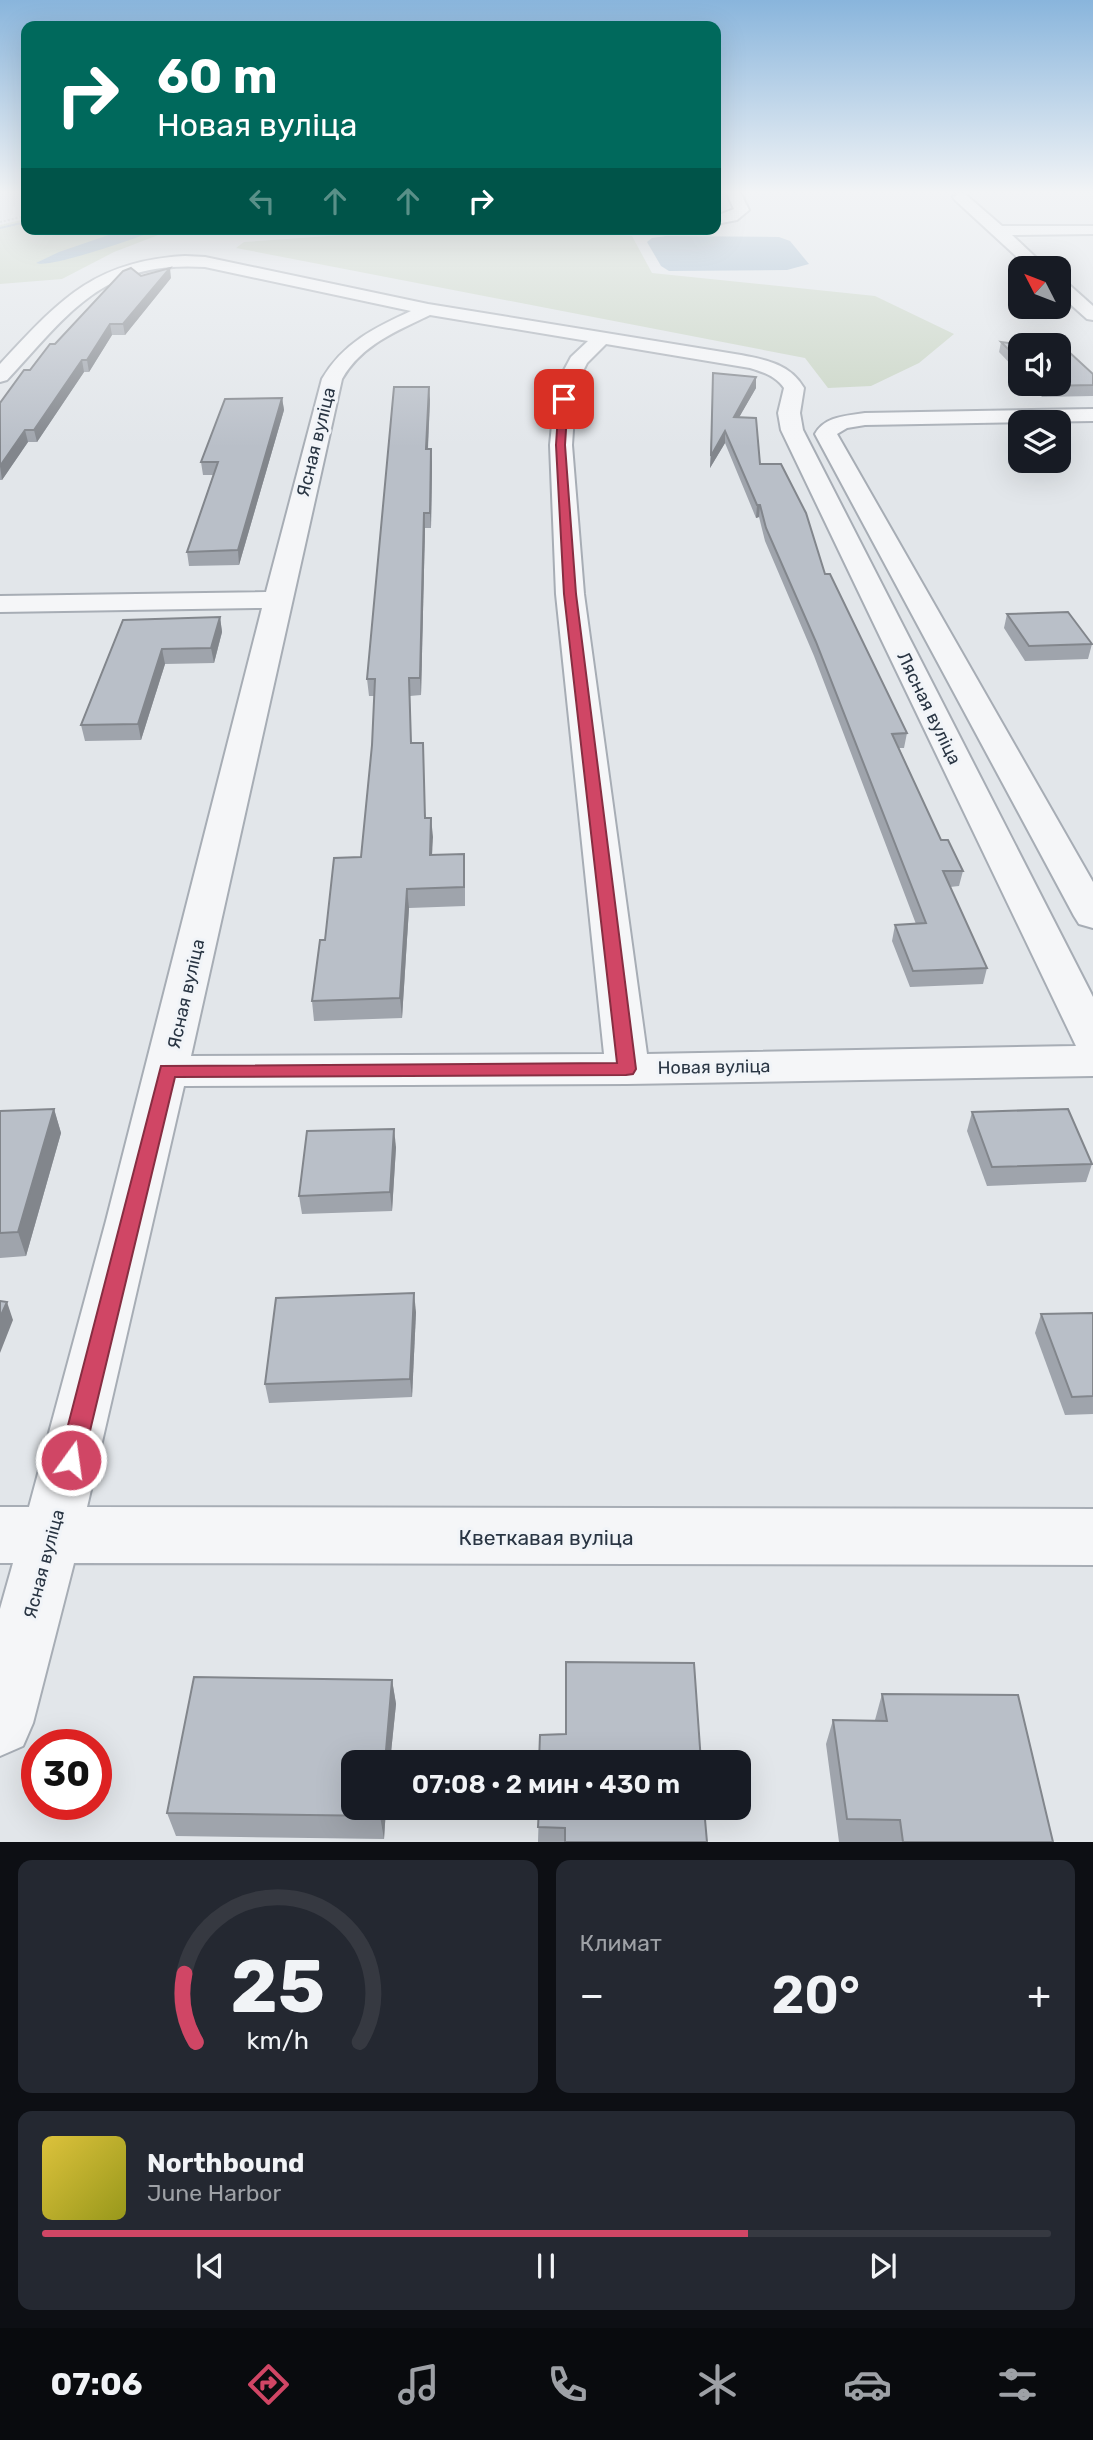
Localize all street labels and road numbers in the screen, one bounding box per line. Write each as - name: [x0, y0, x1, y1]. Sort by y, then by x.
- street label: Ясная вуліца: [292, 385, 340, 499]
- street label: Лясная вуліца: [892, 648, 966, 768]
- street label: Ясная вуліца: [163, 937, 209, 1051]
- street label: Новая вуліца: [657, 1055, 771, 1079]
- street label: Ясная вуліца: [19, 1507, 69, 1621]
- street label: Кветкавая вуліца: [458, 1525, 634, 1550]

